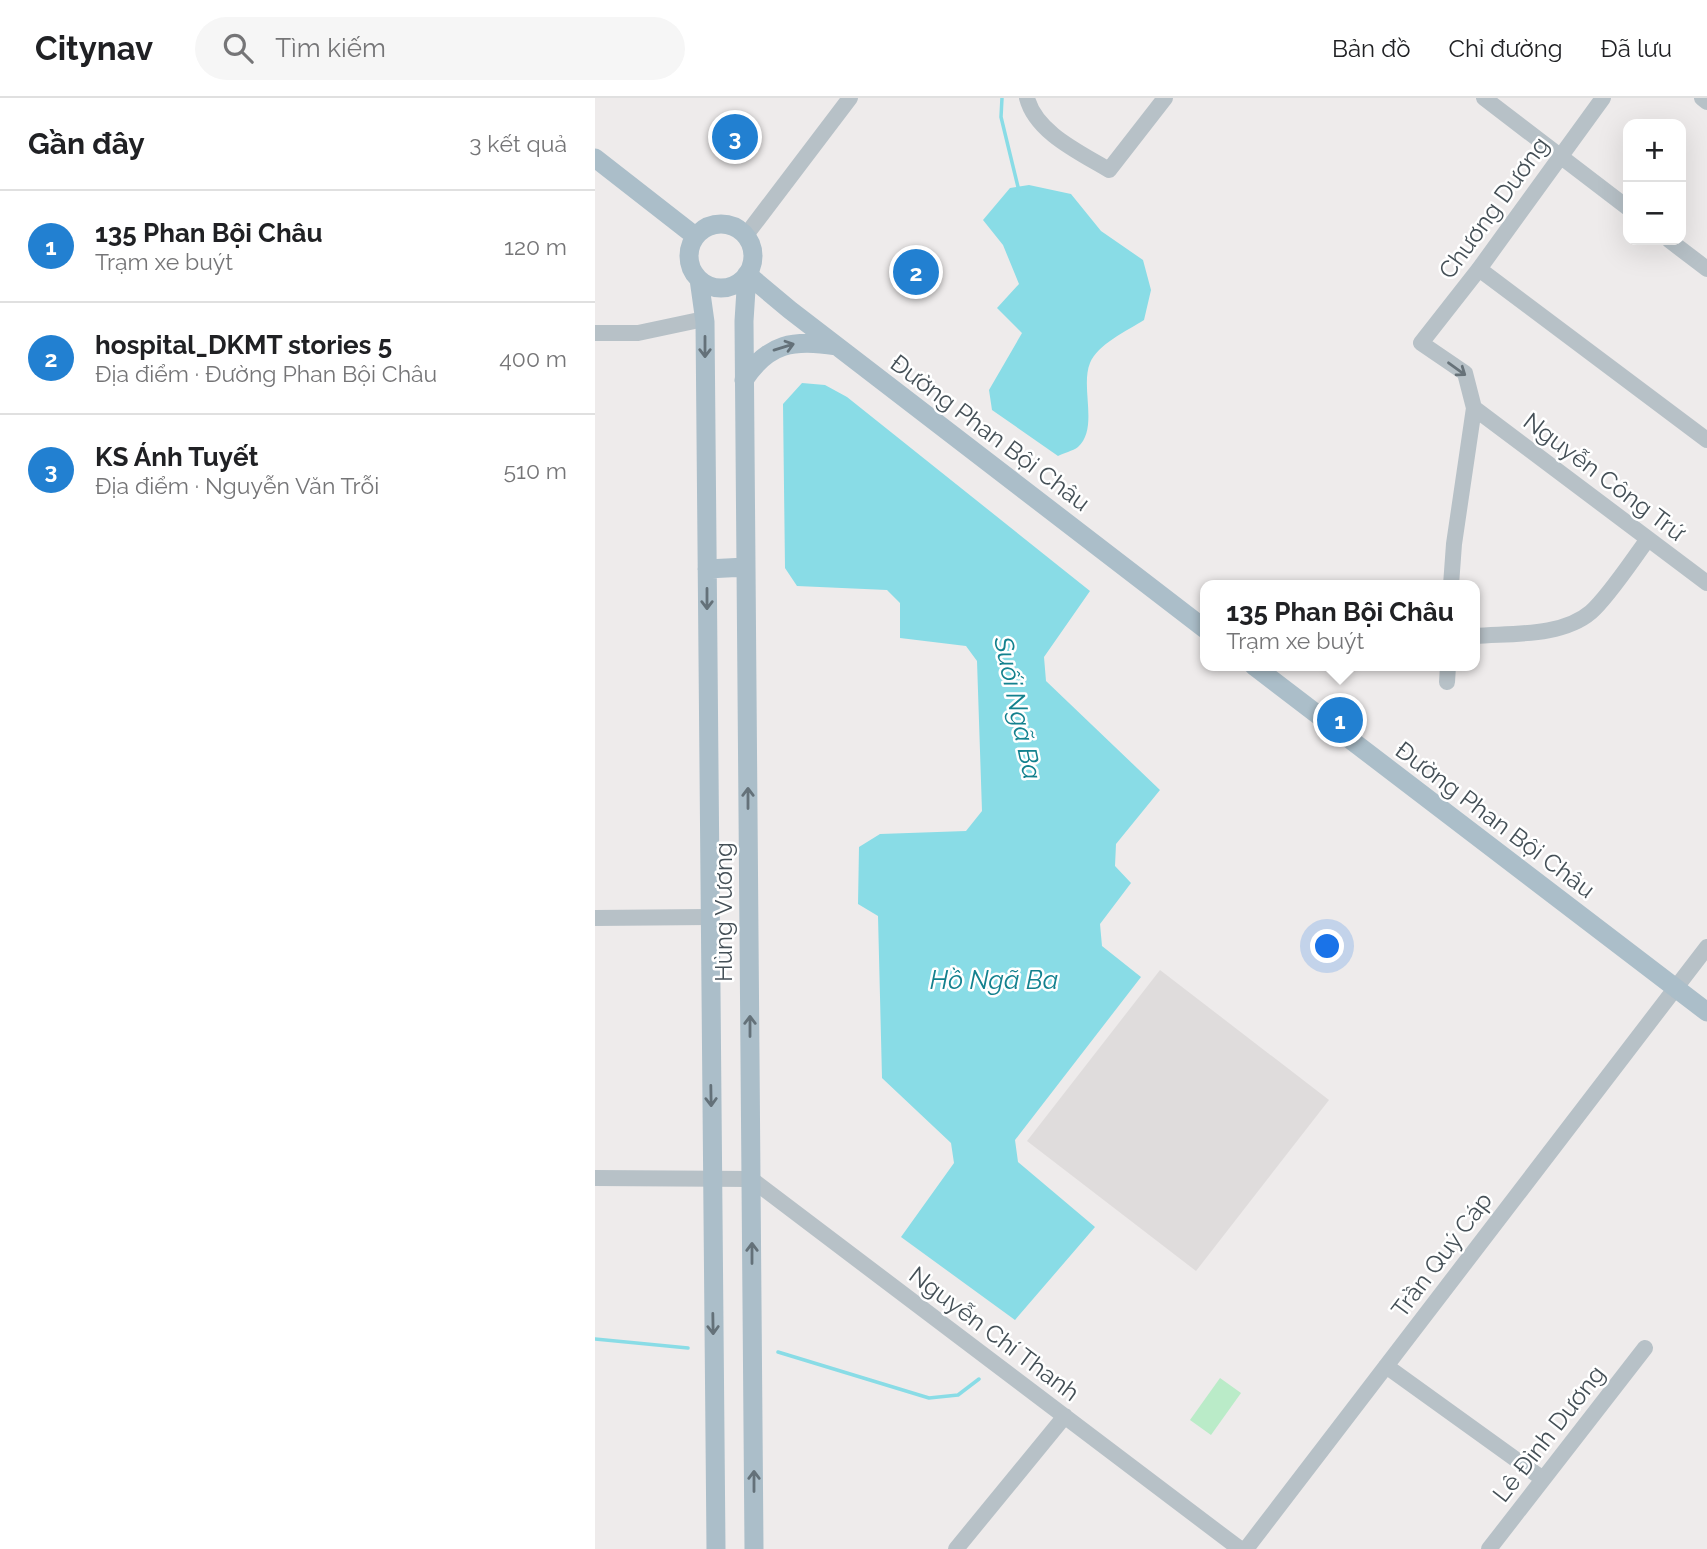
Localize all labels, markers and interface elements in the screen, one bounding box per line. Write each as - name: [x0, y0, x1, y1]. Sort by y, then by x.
- search box: [195, 17, 685, 80]
- text: Citynav: [35, 29, 153, 68]
- icon: search: [219, 29, 257, 67]
- text: Tìm kiếm: [275, 33, 386, 63]
- text: Bản đồ: [1332, 34, 1410, 63]
- text: Chỉ đường: [1448, 34, 1563, 63]
- text: Đã lưu: [1601, 34, 1672, 63]
- pin: 3: [712, 111, 758, 163]
- map controls: [1623, 119, 1686, 245]
- button: +: [1623, 119, 1686, 182]
- text: Gần đây: [28, 126, 145, 161]
- text: 3 kết quả: [469, 130, 567, 157]
- street label: Chương Dương: [1432, 131, 1555, 284]
- button: −: [1623, 182, 1686, 245]
- text: 135 Phan Bội Châu: [95, 218, 323, 248]
- text: 1: [45, 233, 57, 260]
- text: 120 m: [504, 233, 567, 260]
- pin: 2: [893, 246, 939, 298]
- text: Trạm xe buýt: [95, 248, 233, 275]
- text: hospital_DKMT stories 5: [95, 330, 392, 360]
- one-way arrow: [698, 335, 712, 358]
- one-way arrow: [772, 340, 794, 353]
- text: 2: [45, 345, 57, 372]
- text: 400 m: [499, 345, 567, 372]
- street label: Đường Phan Bội Châu: [885, 348, 1096, 517]
- text: Địa điểm · Đường Phan Bội Châu: [95, 360, 437, 387]
- one-way arrow: [1447, 362, 1466, 376]
- street label: Nguyễn Công Trứ: [1518, 406, 1691, 547]
- text: KS Ánh Tuyết: [95, 442, 259, 472]
- text: 3: [45, 457, 57, 484]
- text: 510 m: [504, 457, 567, 484]
- text: Địa điểm · Nguyễn Văn Trỗi: [95, 472, 379, 499]
- popup: [1200, 580, 1480, 671]
- one-way arrow: [700, 587, 714, 610]
- text: 135 Phan Bội Châu: [1226, 597, 1454, 627]
- text: Trạm xe buýt: [1226, 627, 1364, 654]
- water label: Suối Ngã Ba: [988, 633, 1048, 782]
- pin: 1: [1317, 694, 1363, 746]
- street label: Đường Phan Bội Châu: [1390, 735, 1601, 904]
- one-way arrow: [741, 787, 755, 810]
- street label: Hùng Vương: [709, 842, 738, 982]
- your location: [1310, 929, 1344, 963]
- water label: Hồ Ngã Ba: [930, 965, 1058, 995]
- one-way arrow: [743, 1015, 757, 1038]
- one-way arrow: [704, 1084, 718, 1107]
- street label: Trần Quý Cáp: [1385, 1186, 1498, 1323]
- one-way arrow: [745, 1242, 758, 1265]
- street label: Nguyễn Chí Thanh: [904, 1260, 1085, 1407]
- one-way arrow: [706, 1312, 720, 1335]
- street label: Lê Đình Dương: [1486, 1360, 1611, 1508]
- one-way arrow: [747, 1470, 760, 1493]

